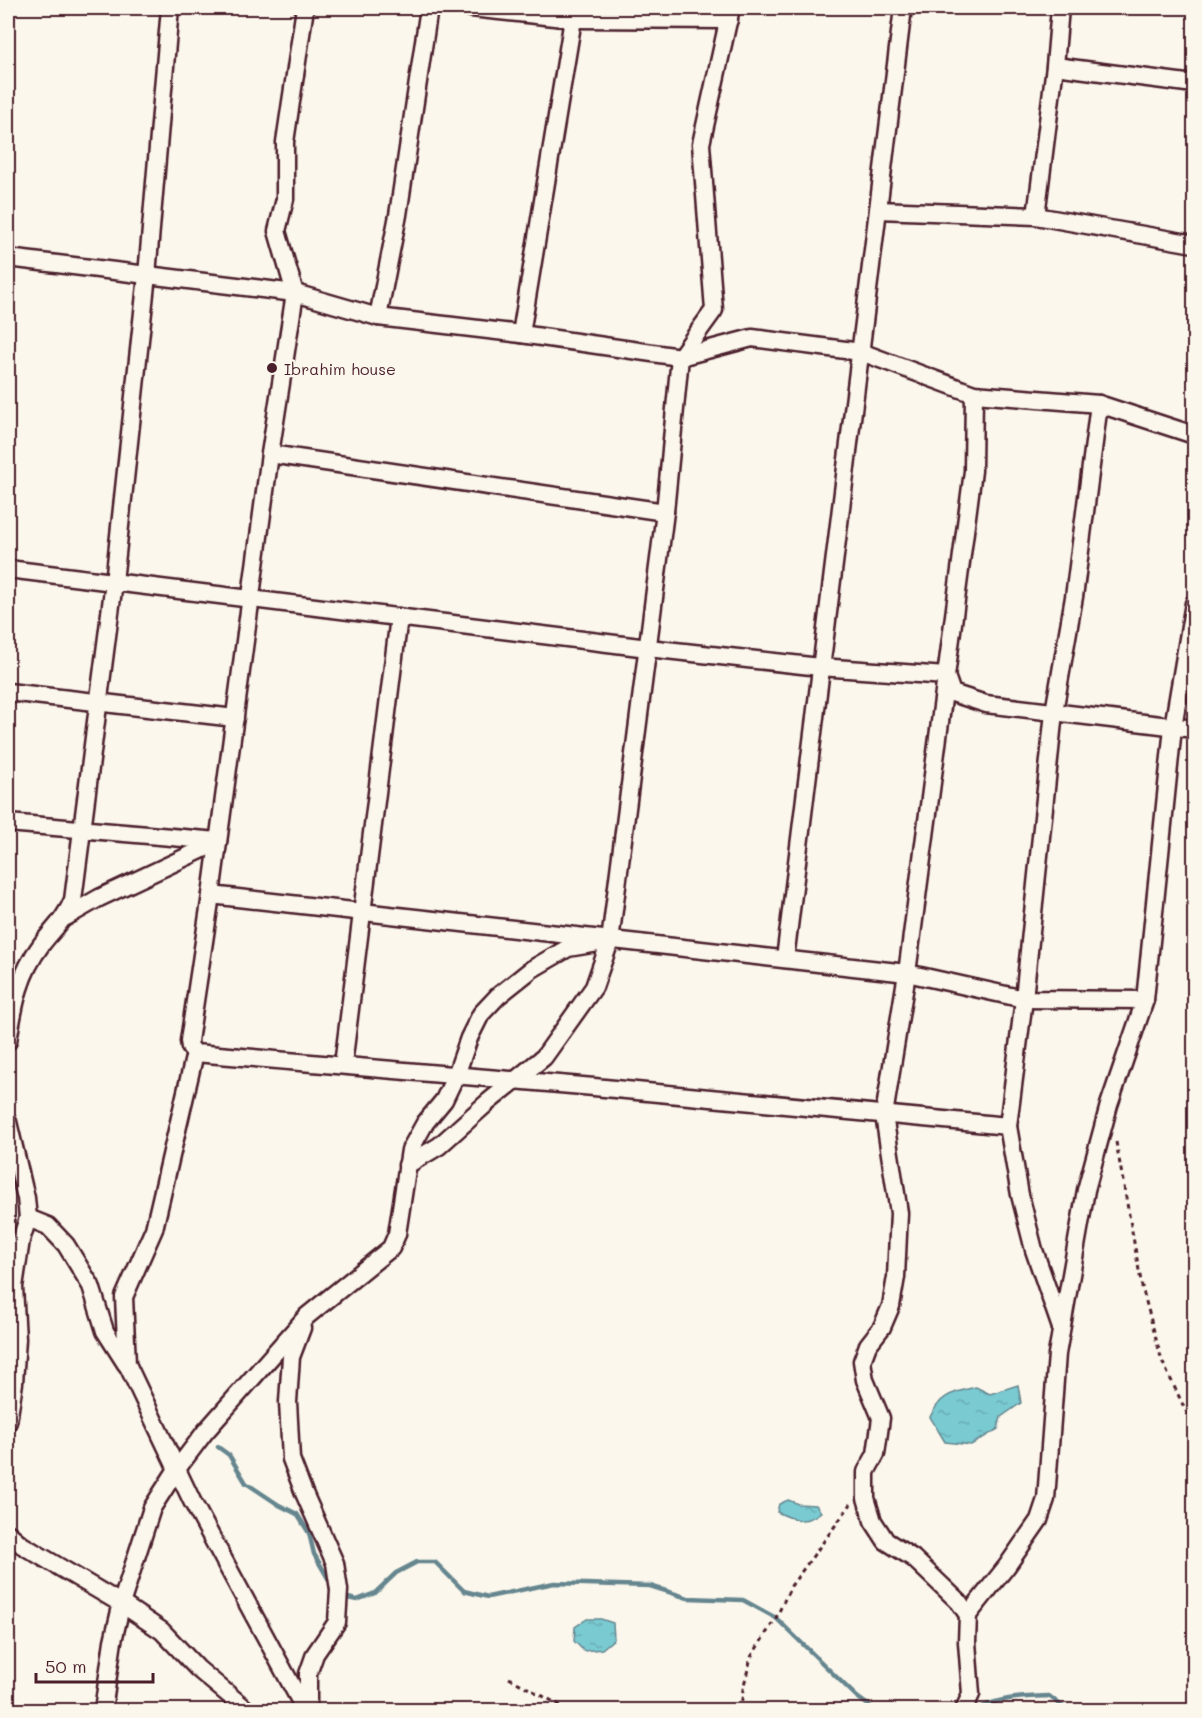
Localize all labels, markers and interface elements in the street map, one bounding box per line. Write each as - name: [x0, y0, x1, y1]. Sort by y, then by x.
- place label: Ibrahim house: [284, 358, 396, 379]
- marker: Ibrahim house: [265, 361, 279, 375]
- scale bar: [36, 1646, 153, 1684]
- text: 50 m: [45, 1654, 87, 1678]

